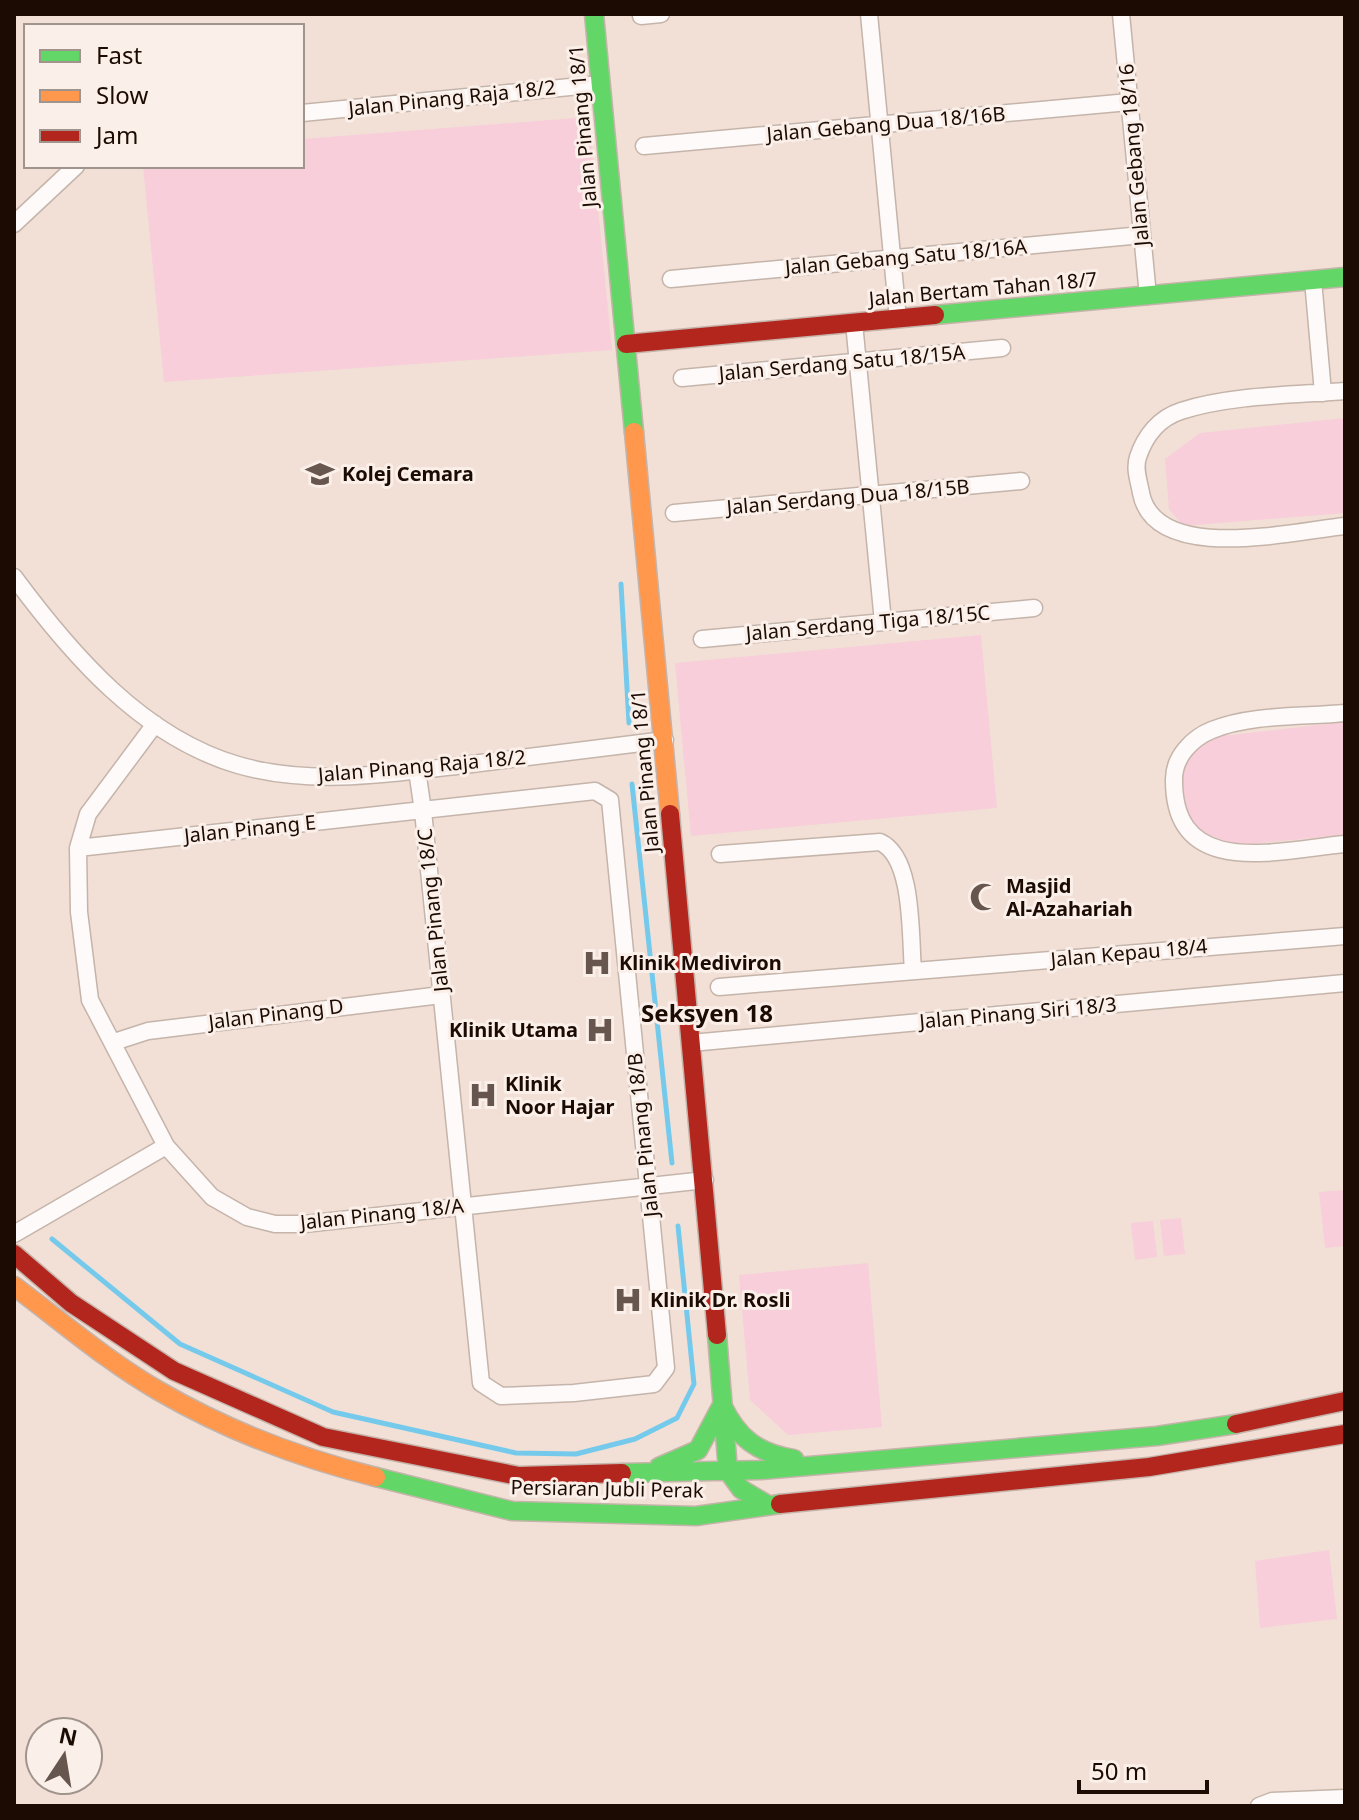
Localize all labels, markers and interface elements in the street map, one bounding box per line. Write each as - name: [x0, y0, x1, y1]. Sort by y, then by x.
- legend: [24, 24, 304, 168]
- text: Fast: [96, 38, 142, 71]
- street label: Jalan Pinang 18/1: [562, 44, 603, 210]
- street label: Jalan Gebang 18/16: [1112, 63, 1155, 249]
- street label: Jalan Pinang Raja 18/2: [345, 73, 557, 122]
- text: Slow: [96, 78, 148, 111]
- street label: Jalan Gebang Dua 18/16B: [764, 100, 1006, 148]
- text: Jam: [94, 118, 138, 151]
- street label: Jalan Gebang Satu 18/16A: [782, 232, 1028, 281]
- street label: Jalan Bertam Tahan 18/7: [866, 265, 1098, 312]
- street label: Jalan Serdang Satu 18/15A: [716, 338, 966, 387]
- school or university icon: Kolej Cemara: [305, 459, 335, 489]
- place label: Kolej Cemara: [342, 460, 474, 487]
- street label: Jalan Serdang Dua 18/15B: [723, 472, 971, 521]
- street label: Jalan Serdang Tiga 18/15C: [743, 598, 992, 647]
- street label: Jalan Pinang 18/1: [624, 689, 665, 855]
- street label: Jalan Pinang Raja 18/2: [315, 743, 527, 788]
- street label: Jalan Pinang E: [181, 808, 317, 849]
- street label: Jalan Pinang 18/C: [410, 827, 455, 995]
- place label: Masjid Al-Azahariah: [1006, 872, 1133, 922]
- mosque icon: Masjid Al-Azahariah: [969, 882, 999, 912]
- street label: Jalan Kepau 18/4: [1048, 932, 1209, 973]
- hospital icon: Klinik Mediviron: [582, 948, 612, 978]
- place label: Klinik Mediviron: [619, 949, 782, 976]
- street label: Jalan Pinang Siri 18/3: [916, 990, 1118, 1035]
- street label: Jalan Pinang D: [205, 992, 345, 1035]
- district label: Seksyen 18: [641, 996, 773, 1029]
- hospital icon: Klinik Utama: [585, 1015, 615, 1045]
- place label: Klinik Utama: [449, 1016, 578, 1043]
- street label: Jalan Pinang 18/B: [620, 1052, 665, 1220]
- place label: Klinik Noor Hajar: [505, 1070, 615, 1120]
- hospital icon: Klinik Noor Hajar: [468, 1080, 498, 1110]
- street label: Jalan Pinang 18/A: [297, 1191, 465, 1236]
- hospital icon: Klinik Dr. Rosli: [613, 1285, 643, 1315]
- place label: Klinik Dr. Rosli: [650, 1286, 791, 1313]
- street label: Persiaran Jubli Perak: [510, 1473, 704, 1504]
- north arrow: [24, 1716, 104, 1796]
- text: N: [56, 1719, 80, 1752]
- scale bar: [1079, 1744, 1207, 1794]
- text: 50 m: [1091, 1754, 1147, 1787]

